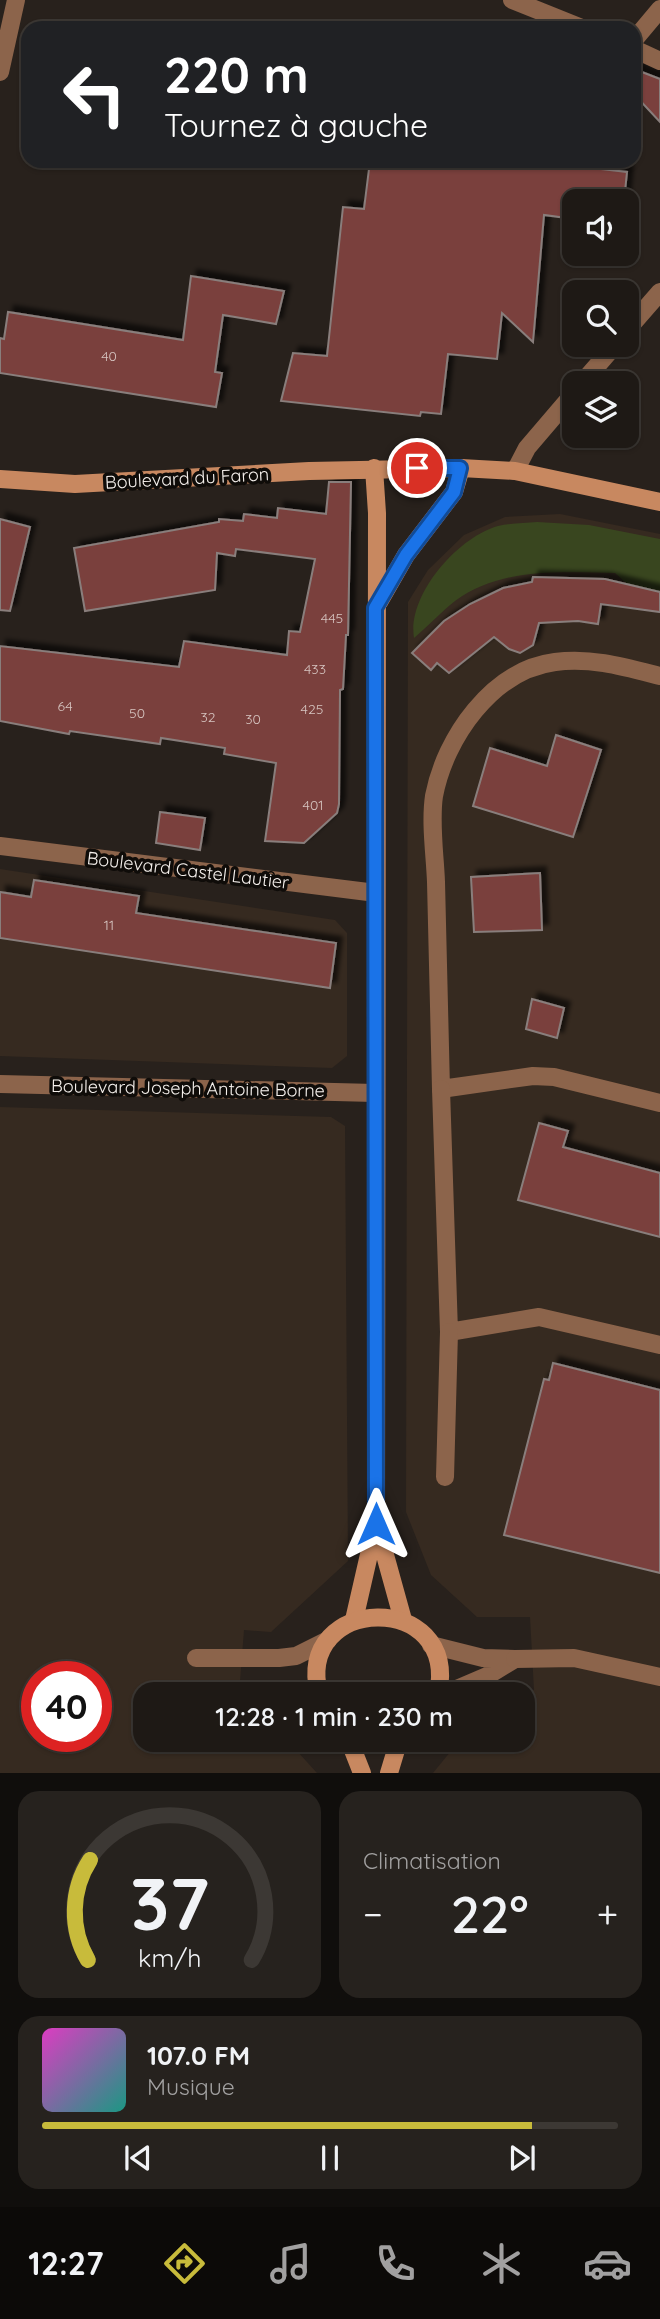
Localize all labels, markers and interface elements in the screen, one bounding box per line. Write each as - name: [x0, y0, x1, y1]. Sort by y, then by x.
- text: 220 m: [164, 44, 309, 105]
- icon: left: [49, 49, 140, 140]
- text: Tournez à gauche: [164, 105, 428, 145]
- map controls: [562, 189, 639, 448]
- button: sound: [562, 189, 639, 266]
- button: search: [562, 280, 639, 357]
- house number: 40: [101, 347, 117, 365]
- button: layers: [562, 371, 639, 448]
- pin: [387, 438, 447, 498]
- icon: arrive: [398, 449, 436, 487]
- street label: Boulevard du Faron: [104, 462, 270, 494]
- house number: 445: [321, 609, 343, 627]
- house number: 433: [304, 660, 326, 678]
- house number: 64: [57, 697, 73, 715]
- house number: 425: [301, 700, 323, 718]
- house number: 50: [129, 704, 145, 722]
- house number: 32: [200, 708, 216, 726]
- house number: 30: [245, 710, 261, 728]
- house number: 401: [303, 796, 323, 814]
- street label: Boulevard Castel Lautier: [86, 846, 290, 894]
- house number: 11: [104, 916, 114, 934]
- street label: Boulevard Joseph Antoine Borne: [51, 1074, 325, 1102]
- position arrow: [339, 1487, 413, 1561]
- speed limit sign: 40: [21, 1661, 112, 1752]
- text: 12:28 · 1 min · 230 m: [215, 1700, 453, 1733]
- text: Climatisation: [363, 1846, 501, 1875]
- text: 37: [130, 1858, 209, 1949]
- text: 22°: [451, 1881, 529, 1946]
- text: −: [363, 1890, 383, 1938]
- text: +: [597, 1890, 618, 1938]
- text: km/h: [138, 1942, 201, 1973]
- text: 107.0 FM: [147, 2039, 250, 2072]
- text: Musique: [147, 2072, 235, 2101]
- icon: previous: [119, 2139, 157, 2177]
- icon: pause: [311, 2139, 349, 2177]
- icon: next: [503, 2139, 541, 2177]
- icon: directions: [160, 2239, 209, 2288]
- icon: music: [266, 2239, 315, 2288]
- icon: phone: [371, 2239, 420, 2288]
- icon: climate: [477, 2239, 526, 2288]
- icon: car: [583, 2239, 632, 2288]
- text: 12:27: [28, 2243, 103, 2283]

